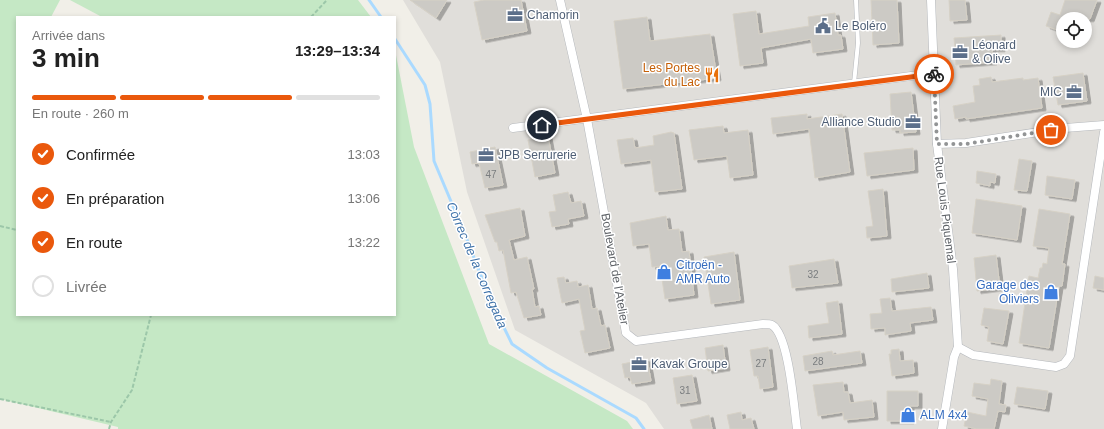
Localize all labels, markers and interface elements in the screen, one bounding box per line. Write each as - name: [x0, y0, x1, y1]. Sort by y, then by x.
- office icon: Chamorin: [506, 6, 524, 24]
- place label: Chamorin: [527, 8, 579, 22]
- map controls: [1056, 12, 1092, 48]
- button: locate: [1056, 12, 1092, 48]
- public building icon: Le Boléro: [814, 17, 832, 35]
- place label: Le Boléro: [835, 19, 887, 33]
- text: Arrivée dans: [32, 28, 105, 43]
- place label: Léonard & Olive: [972, 38, 1016, 66]
- text: 13:29–13:34: [295, 42, 380, 59]
- text: 3 min: [32, 43, 100, 73]
- office icon: Léonard & Olive: [951, 43, 969, 61]
- courier: [914, 54, 954, 94]
- place label: Les Portes du Lac: [643, 61, 700, 89]
- icon: bike: [923, 63, 945, 85]
- restaurant icon: Les Portes du Lac: [703, 66, 721, 84]
- office icon: MIC: [1065, 83, 1083, 101]
- place label: MIC: [1040, 85, 1062, 99]
- text: En route · 260 m: [32, 106, 129, 121]
- pin: [525, 108, 559, 142]
- office icon: Alliance Studio: [904, 113, 922, 131]
- pin: [1034, 113, 1068, 147]
- icon: home: [531, 114, 553, 136]
- place label: Alliance Studio: [822, 115, 901, 129]
- icon: bag: [1040, 119, 1062, 141]
- icon: check: [32, 143, 54, 165]
- text: Confirmée: [66, 146, 135, 163]
- office icon: JPB Serrurerie: [477, 146, 495, 164]
- text: 13:03: [347, 147, 380, 162]
- place label: JPB Serrurerie: [498, 148, 577, 162]
- street label: Rue Louis Piquemal: [932, 156, 958, 264]
- house number: 47: [485, 169, 497, 180]
- icon: check: [32, 187, 54, 209]
- text: En préparation: [66, 190, 164, 207]
- text: 13:06: [347, 191, 380, 206]
- water label: Còrrec de la Corregada: [444, 200, 510, 330]
- street label: Boulevard de l'Atelier: [598, 212, 632, 326]
- icon: check: [32, 231, 54, 253]
- text: En route: [66, 234, 123, 251]
- text: 13:22: [347, 235, 380, 250]
- place label: Citroën - AMR Auto: [676, 258, 730, 286]
- shop icon: Citroën - AMR Auto: [655, 263, 673, 281]
- house number: 32: [807, 269, 819, 280]
- text: Livrée: [66, 278, 107, 295]
- place label: Garage des Oliviers: [976, 278, 1039, 306]
- shop icon: Garage des Oliviers: [1042, 283, 1060, 301]
- office icon: Kavak Groupe: [630, 355, 648, 373]
- house number: 28: [812, 356, 824, 367]
- place label: Kavak Groupe: [651, 357, 728, 371]
- house number: 27: [755, 358, 767, 369]
- house number: 31: [679, 385, 691, 396]
- shop icon: ALM 4x4: [899, 406, 917, 424]
- place label: ALM 4x4: [920, 408, 968, 422]

